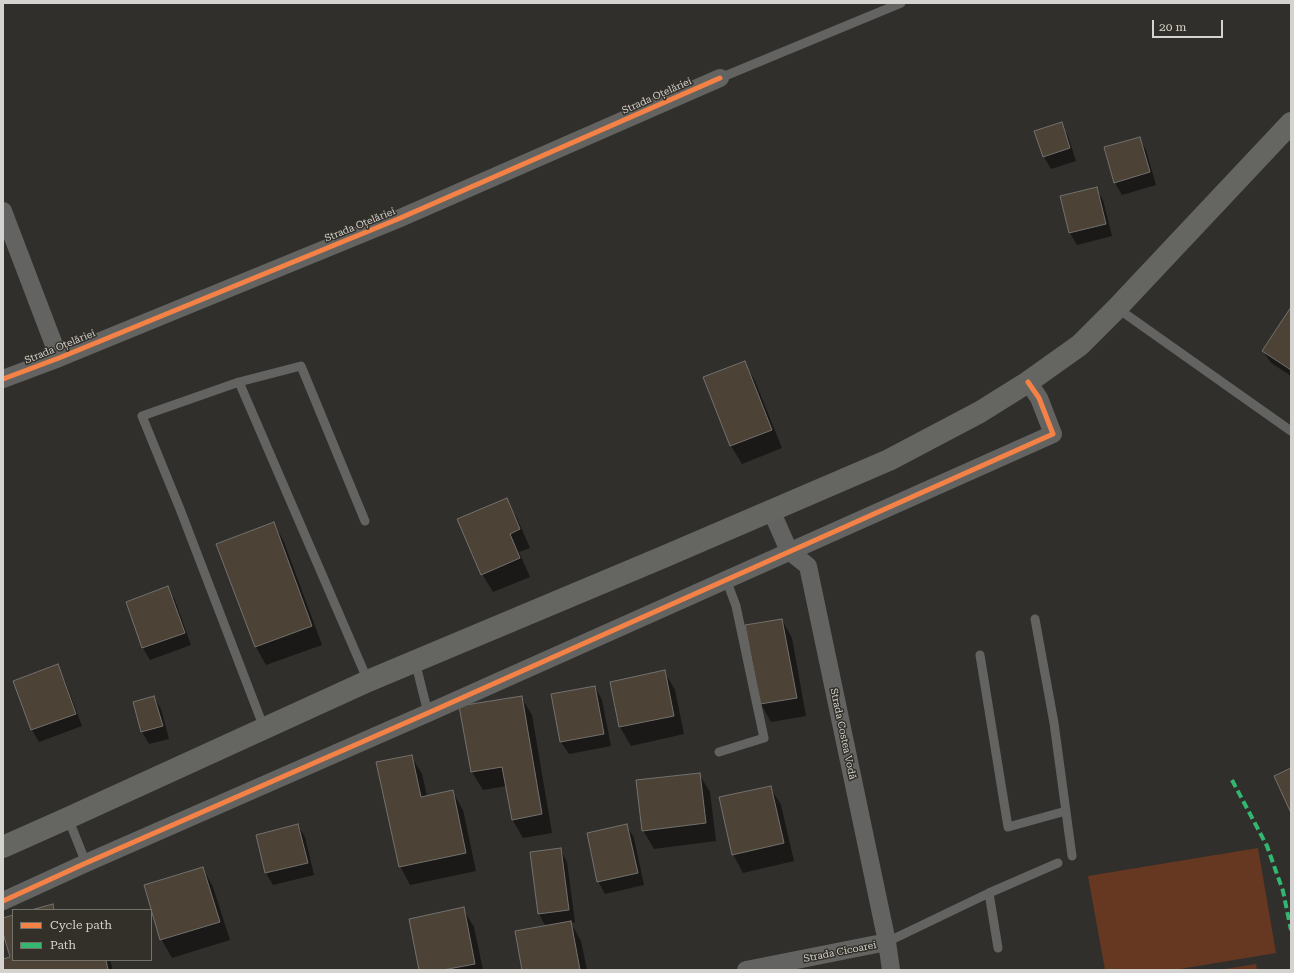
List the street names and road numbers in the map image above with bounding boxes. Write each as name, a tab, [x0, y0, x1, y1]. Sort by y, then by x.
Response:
street label: Strada Oțelăriei	[620, 75, 694, 117]
street label: Strada Oțelăriei	[323, 205, 397, 245]
street label: Strada Oțelăriei	[23, 327, 97, 367]
street label: Strada Costea Vodă	[827, 687, 859, 781]
street label: Strada Cicoarei	[803, 939, 877, 965]

